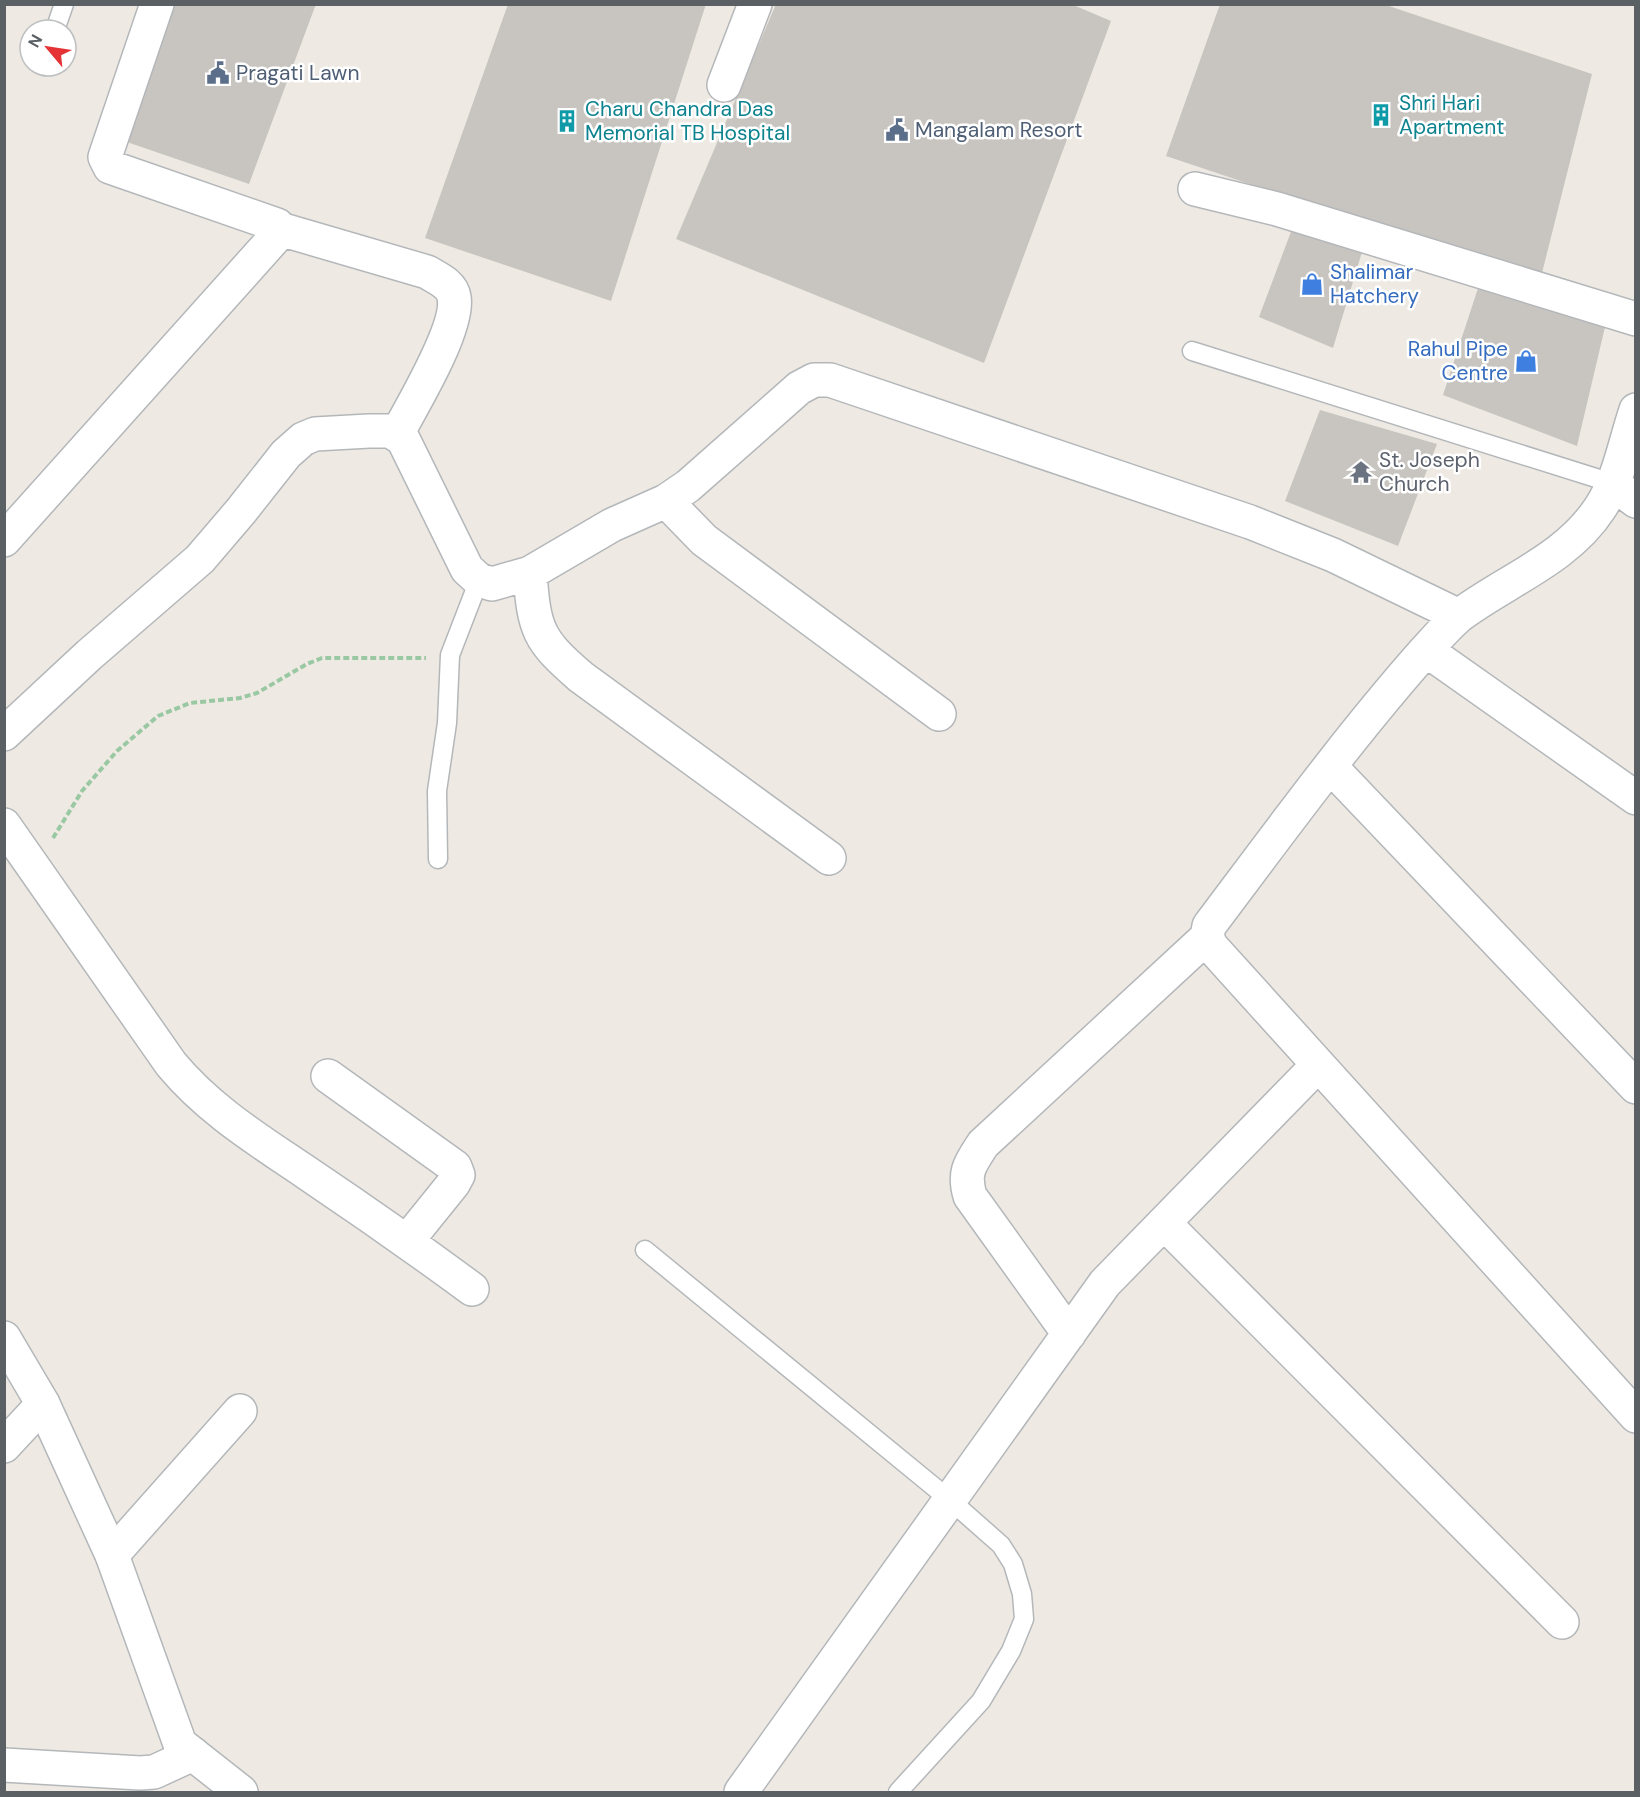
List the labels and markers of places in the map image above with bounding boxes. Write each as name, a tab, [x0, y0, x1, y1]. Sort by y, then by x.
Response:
place label: Pragati Lawn	[236, 59, 359, 87]
public building icon: Pragati Lawn	[205, 60, 231, 86]
place label: Shri Hari Apartment	[1399, 89, 1504, 141]
place label: Charu Chandra Das Memorial TB Hospital	[585, 95, 790, 147]
building icon: Shri Hari Apartment	[1368, 102, 1394, 128]
building icon: Charu Chandra Das Memorial TB Hospital	[554, 108, 580, 134]
place label: Mangalam Resort	[915, 116, 1082, 144]
public building icon: Mangalam Resort	[884, 117, 910, 143]
place label: Shalimar Hatchery	[1330, 258, 1419, 310]
shop icon: Shalimar Hatchery	[1299, 271, 1325, 297]
place label: Rahul Pipe Centre	[1408, 335, 1508, 387]
shop icon: Rahul Pipe Centre	[1513, 348, 1539, 374]
place label: St. Joseph Church	[1379, 446, 1480, 498]
temple icon: St. Joseph Church	[1348, 459, 1374, 485]

